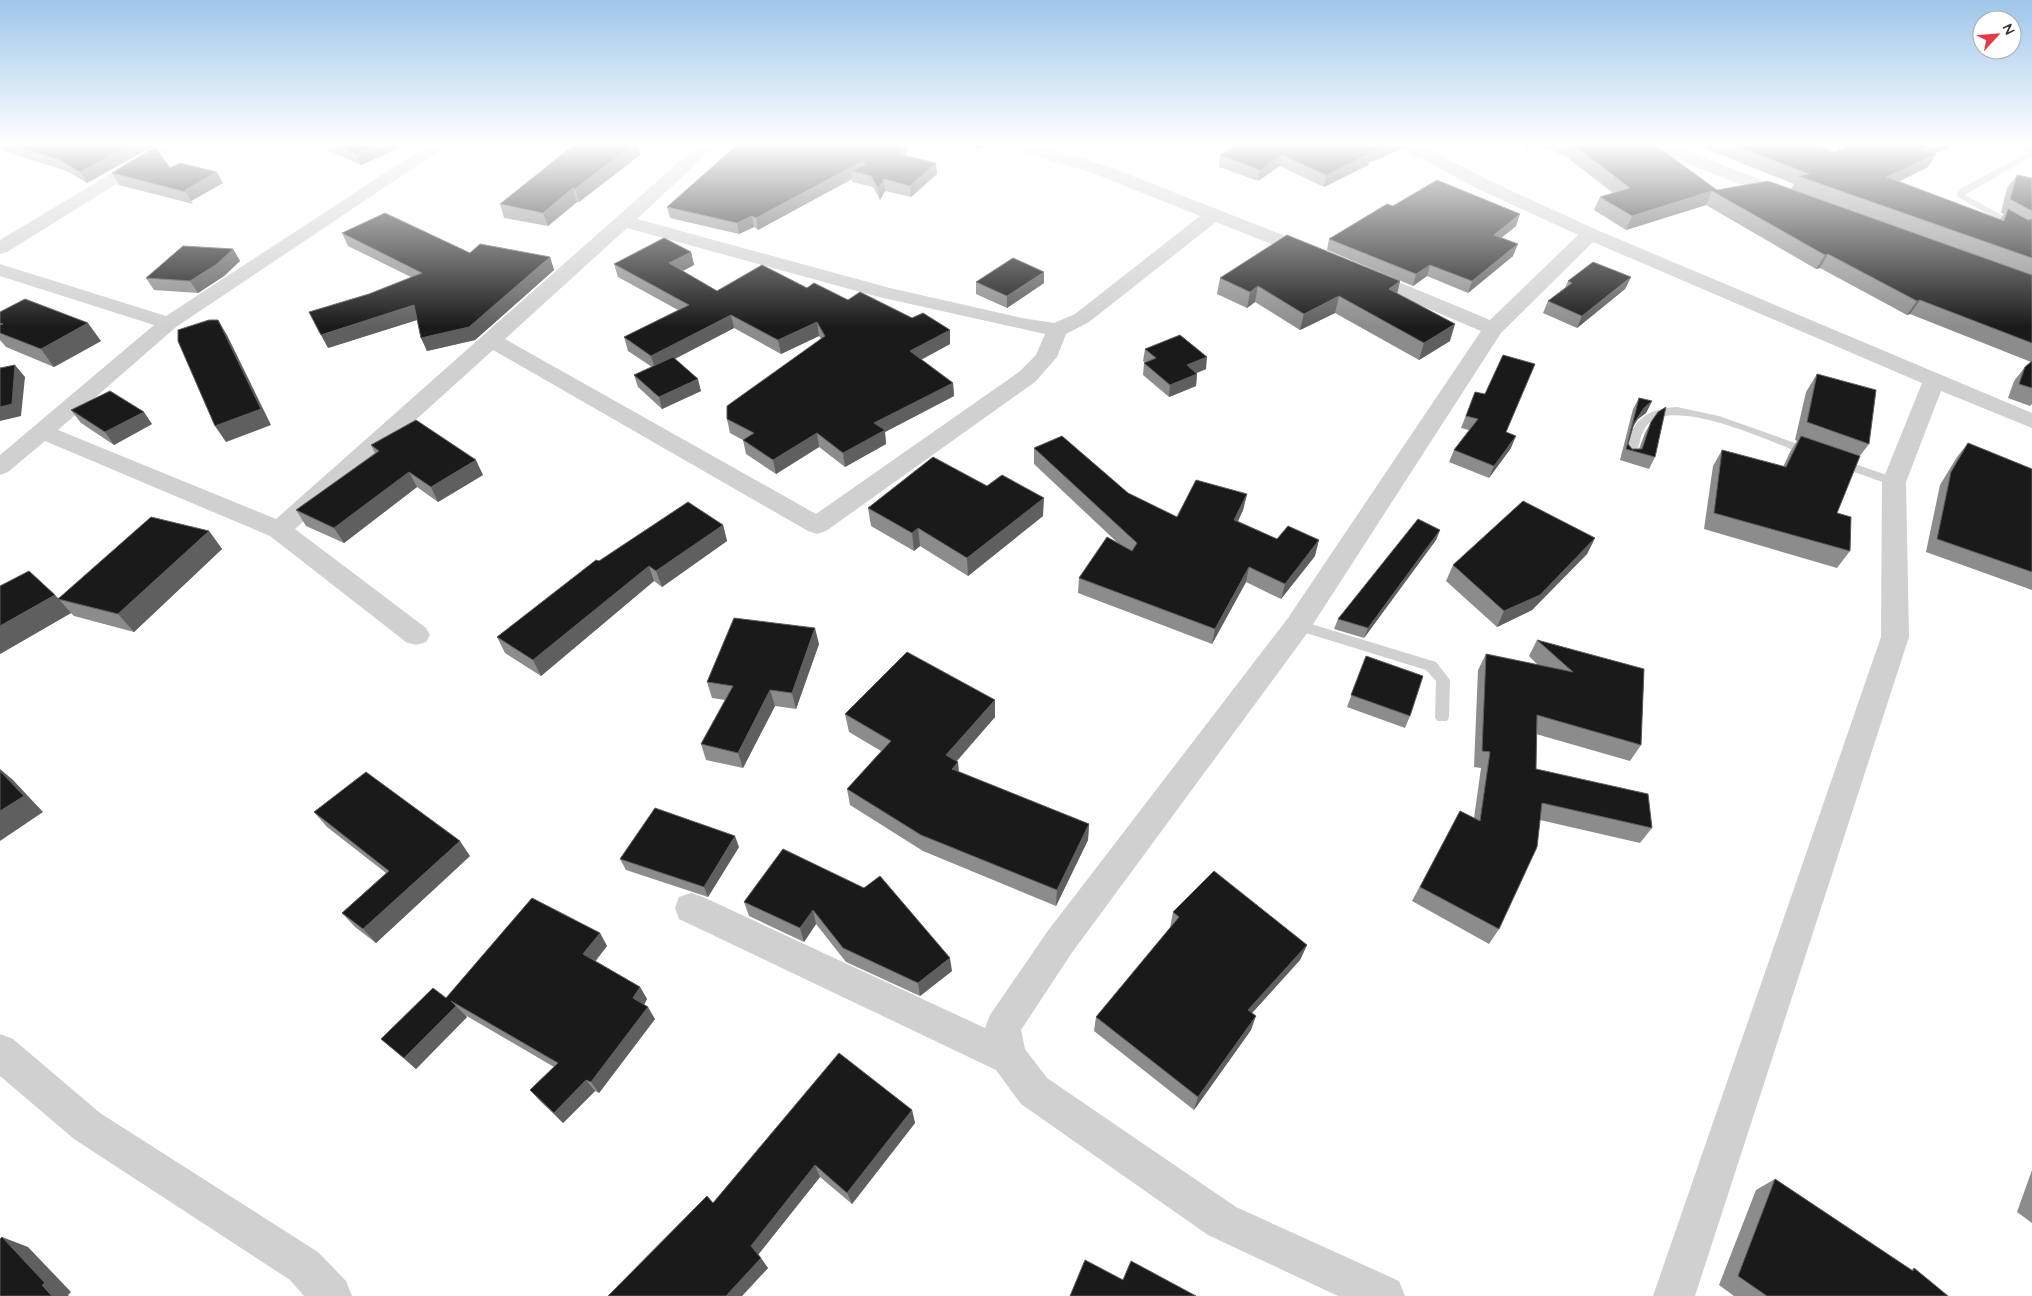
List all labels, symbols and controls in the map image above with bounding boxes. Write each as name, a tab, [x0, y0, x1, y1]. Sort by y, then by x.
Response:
north arrow	[1972, 10, 2022, 60]
text: N	[1998, 21, 2019, 38]

